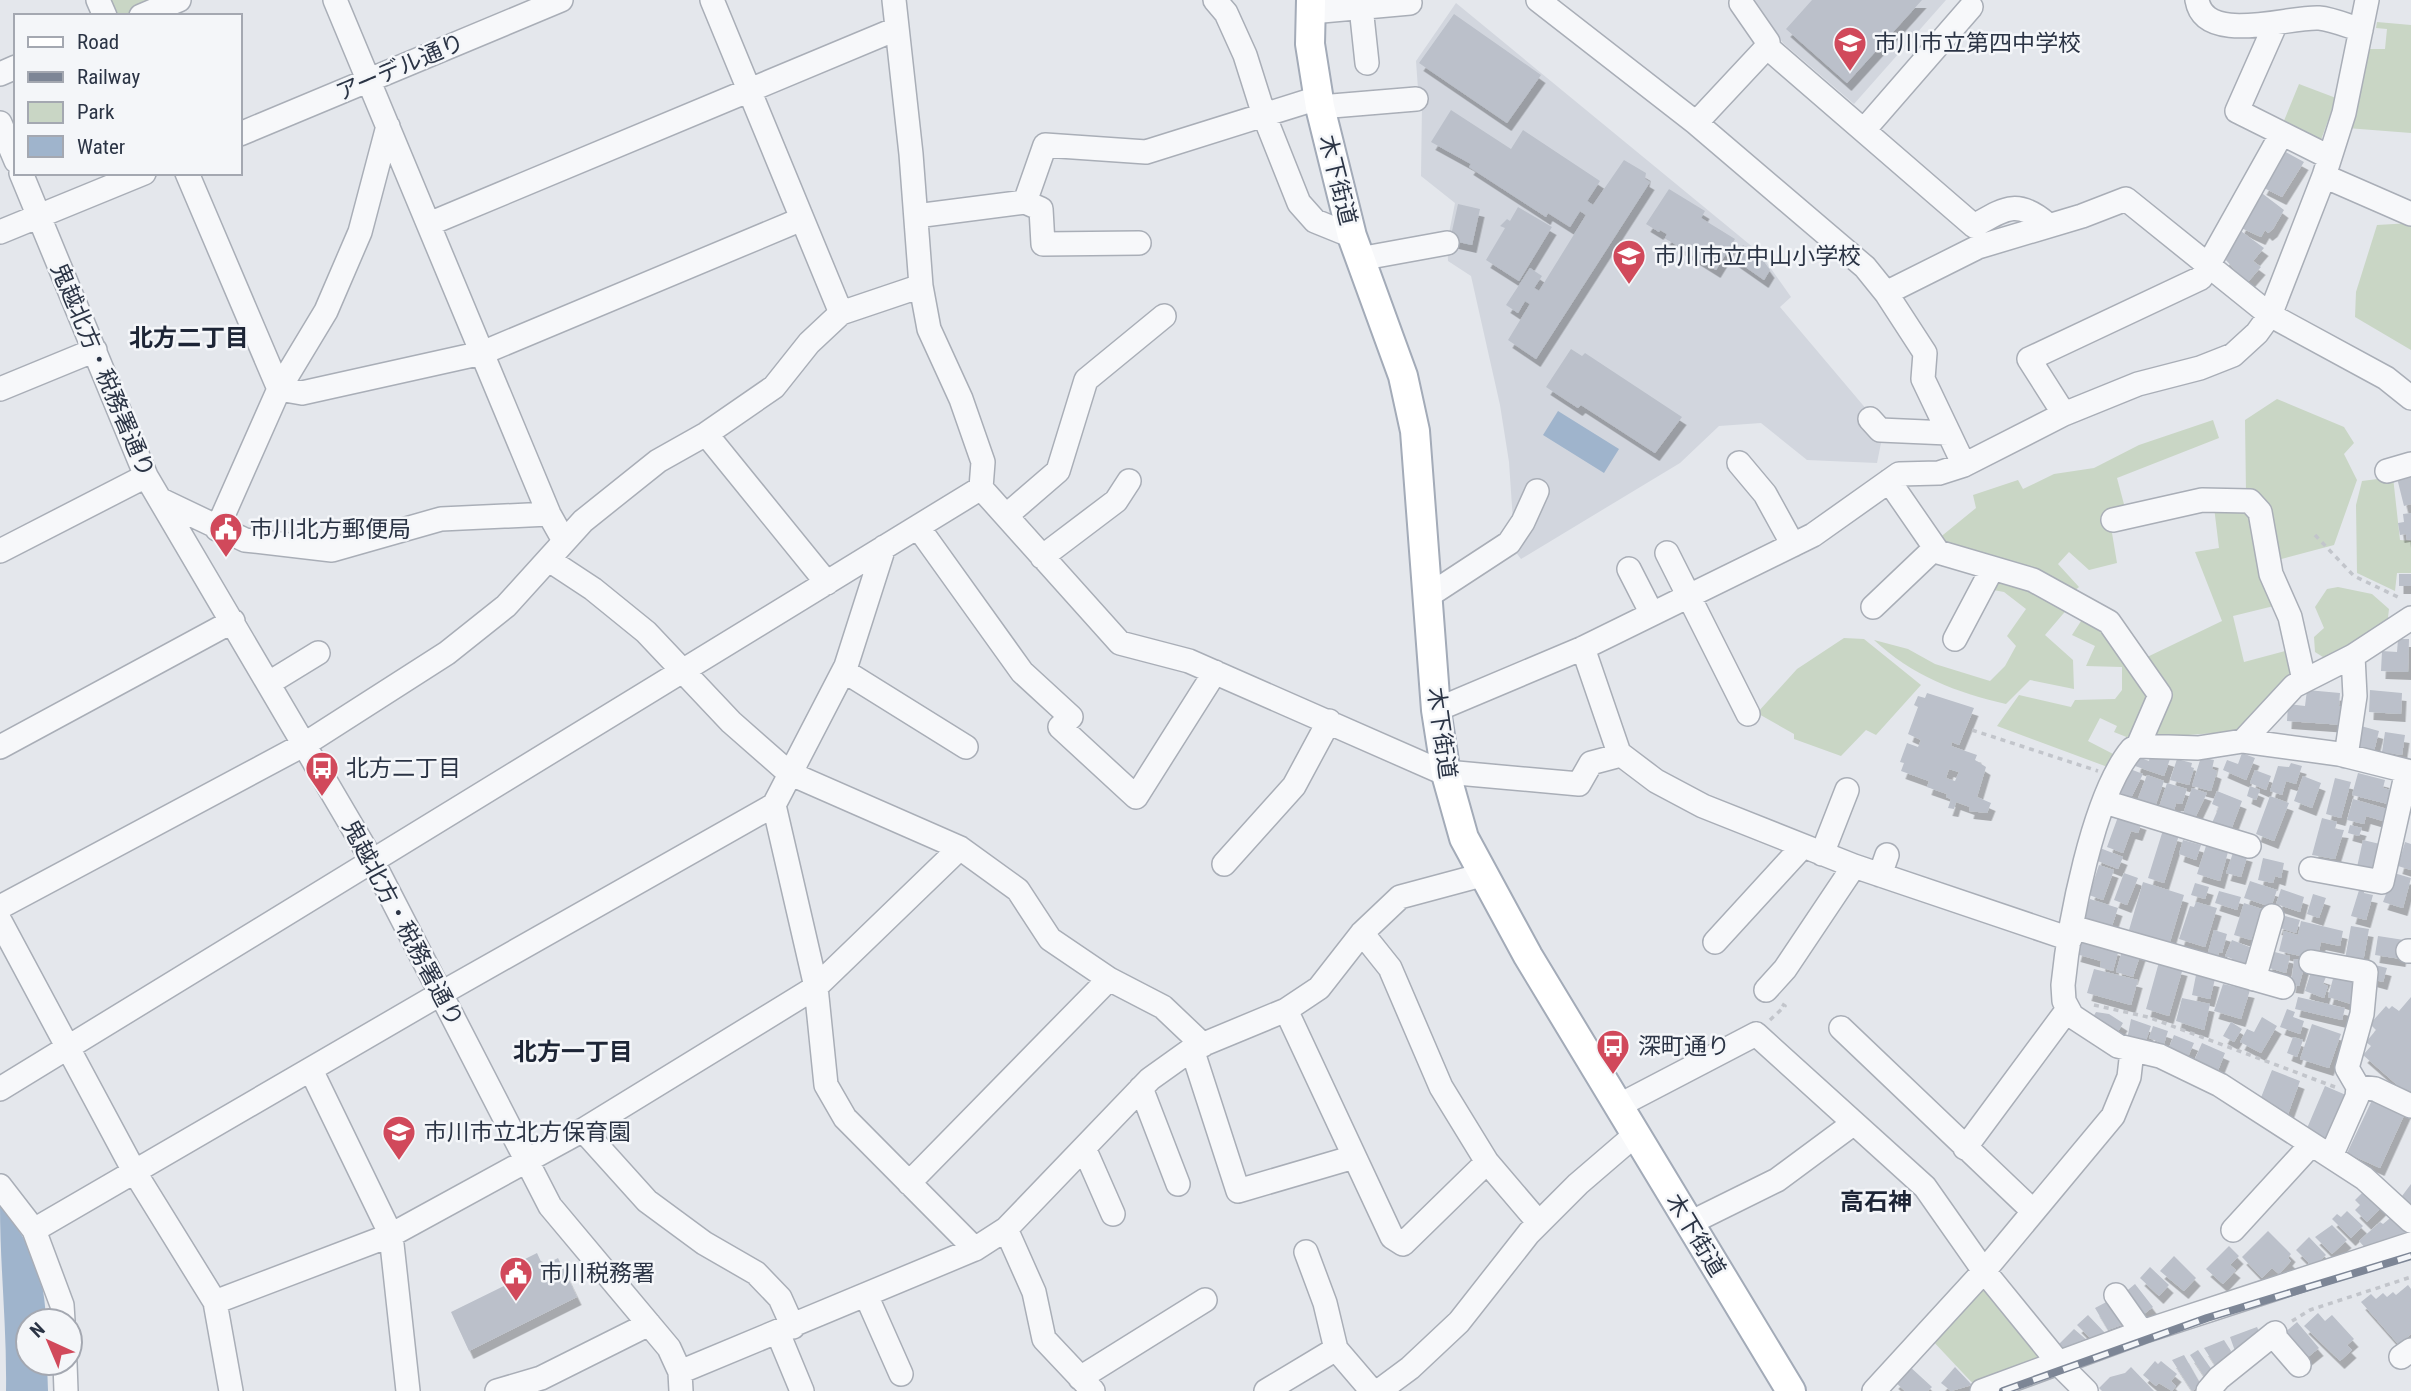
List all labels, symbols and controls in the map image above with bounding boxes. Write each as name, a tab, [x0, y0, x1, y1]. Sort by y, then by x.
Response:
legend	[14, 14, 242, 175]
school or university icon: 市川市立第四中学校	[1831, 24, 1869, 73]
street label: アーデル通り	[332, 28, 468, 107]
text: Road	[77, 30, 119, 54]
place label: 市川市立第四中学校	[1874, 30, 2081, 57]
text: Railway	[77, 65, 140, 89]
text: Park	[77, 100, 115, 124]
street label: 木下街道	[1313, 132, 1362, 228]
text: Water	[77, 135, 125, 159]
school or university icon: 市川市立中山小学校	[1610, 237, 1648, 286]
place label: 市川市立中山小学校	[1654, 243, 1861, 270]
street label: 鬼越北方・税務署通り	[45, 259, 160, 481]
district label: 北方二丁目	[129, 324, 249, 352]
public building icon: 市川北方郵便局	[207, 510, 245, 559]
place label: 市川北方郵便局	[250, 516, 411, 543]
street label: 木下街道	[1422, 686, 1461, 781]
bus stop icon: 北方二丁目	[303, 749, 341, 798]
place label: 北方二丁目	[346, 755, 461, 782]
street label: 鬼越北方・税務署通り	[337, 815, 468, 1031]
bus stop icon: 深町通り	[1594, 1027, 1632, 1076]
place label: 深町通り	[1638, 1033, 1730, 1060]
district label: 北方一丁目	[513, 1038, 633, 1066]
school or university icon: 市川市立北方保育園	[380, 1113, 418, 1162]
place label: 市川市立北方保育園	[424, 1119, 631, 1146]
district label: 高石神	[1840, 1188, 1912, 1216]
street label: 木下街道	[1660, 1189, 1731, 1282]
public building icon: 市川税務署	[497, 1254, 535, 1303]
place label: 市川税務署	[540, 1260, 655, 1287]
north arrow	[14, 1307, 84, 1377]
text: N	[25, 1318, 50, 1342]

